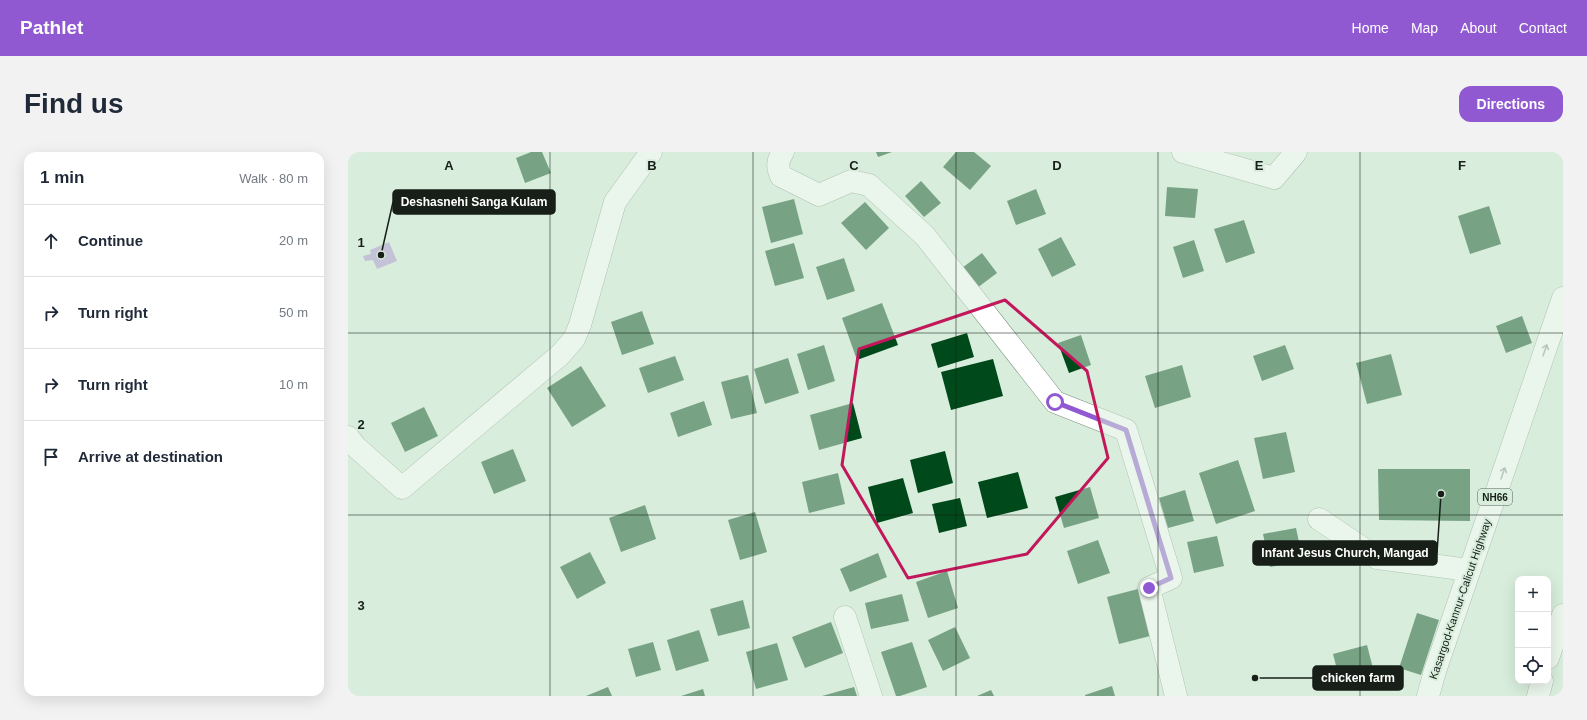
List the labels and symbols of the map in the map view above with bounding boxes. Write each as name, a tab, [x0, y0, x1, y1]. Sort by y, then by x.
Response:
text: A	[444, 158, 454, 173]
text: B	[647, 158, 657, 173]
text: C	[849, 158, 859, 173]
text: D	[1052, 158, 1062, 173]
text: E	[1255, 158, 1264, 173]
text: F	[1458, 158, 1466, 173]
callout: Deshasnehi Sanga Kulam	[393, 190, 555, 214]
text: Deshasnehi Sanga Kulam	[401, 195, 547, 209]
text: 1	[357, 235, 365, 250]
one-way arrow	[1542, 344, 1549, 357]
route start	[1046, 393, 1064, 411]
text: 2	[357, 417, 365, 432]
one-way arrow	[1499, 468, 1507, 480]
road number: NH66	[1478, 489, 1512, 505]
street label: Kasargod-Kannur-Calicut Highway	[1427, 517, 1493, 681]
callout: Infant Jesus Church, Mangad	[1253, 541, 1437, 565]
text: Infant Jesus Church, Mangad	[1261, 546, 1429, 560]
route end	[1140, 579, 1158, 597]
text: 3	[357, 598, 365, 613]
callout: chicken farm	[1313, 666, 1403, 690]
text: chicken farm	[1321, 671, 1395, 685]

